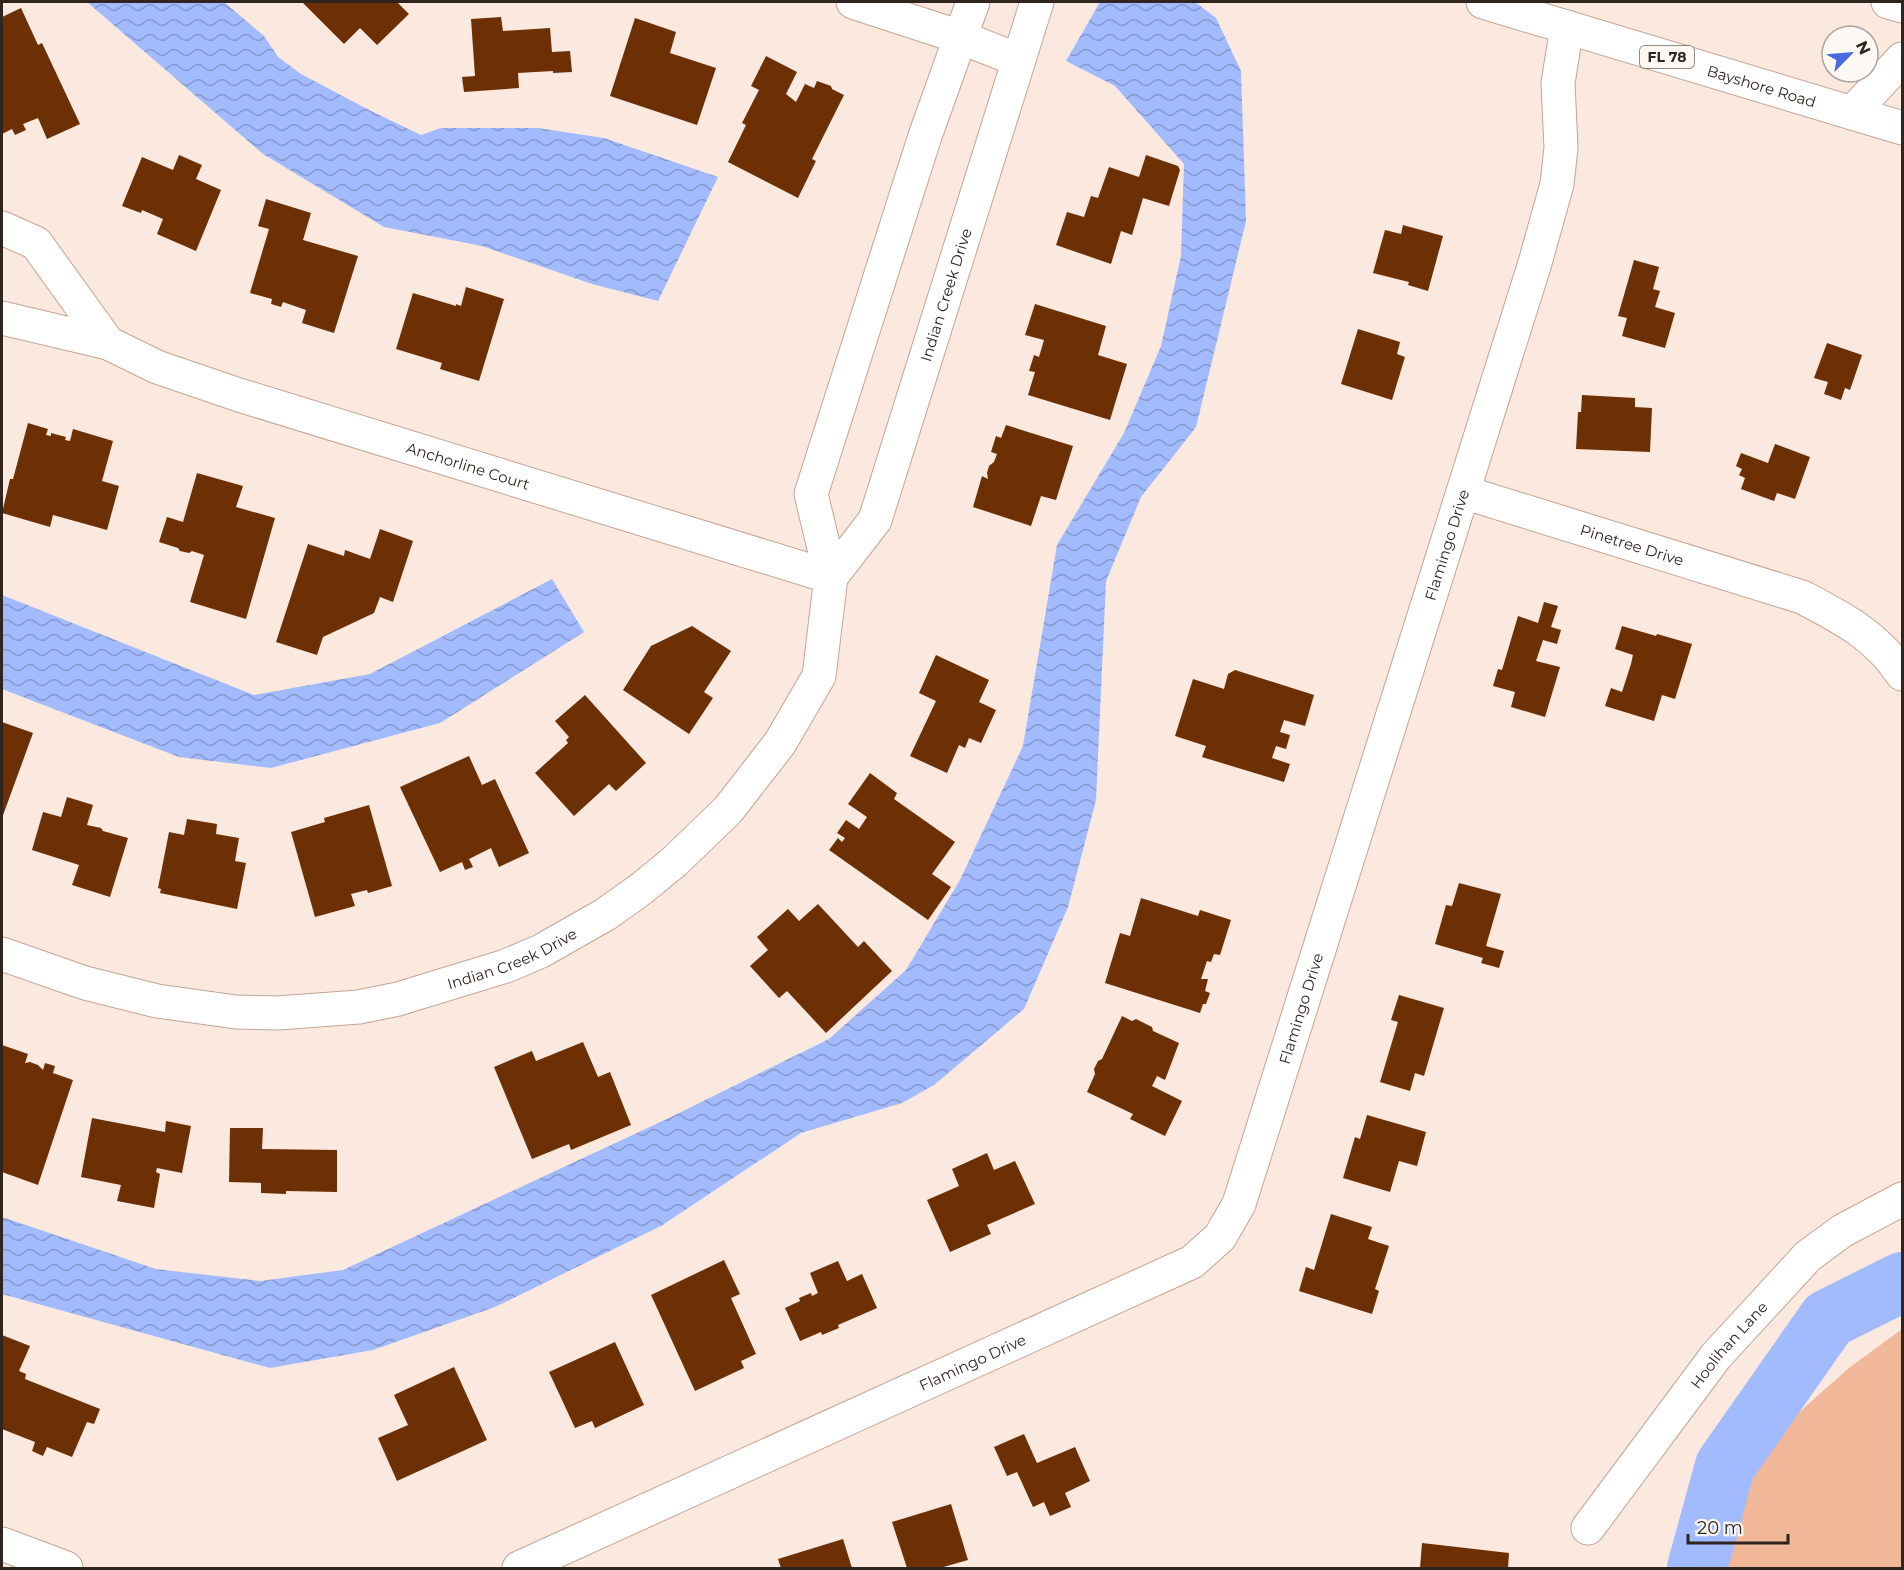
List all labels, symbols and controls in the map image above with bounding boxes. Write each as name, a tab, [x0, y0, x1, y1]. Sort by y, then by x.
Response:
north arrow	[1820, 24, 1880, 84]
text: N	[1852, 38, 1874, 58]
road number: FL 78	[1640, 46, 1694, 68]
street label: Bayshore Road	[1705, 60, 1818, 111]
street label: Indian Creek Drive	[916, 226, 975, 364]
street label: Anchorline Court	[404, 438, 532, 493]
street label: Flamingo Drive	[1420, 487, 1473, 603]
street label: Pinetree Drive	[1578, 519, 1686, 569]
street label: Indian Creek Drive	[445, 923, 580, 993]
street label: Flamingo Drive	[1274, 950, 1327, 1066]
street label: Hoolihan Lane	[1686, 1297, 1771, 1392]
street label: Flamingo Drive	[916, 1329, 1029, 1394]
scale bar	[1688, 1507, 1788, 1545]
text: 20 m	[1697, 1517, 1743, 1539]

